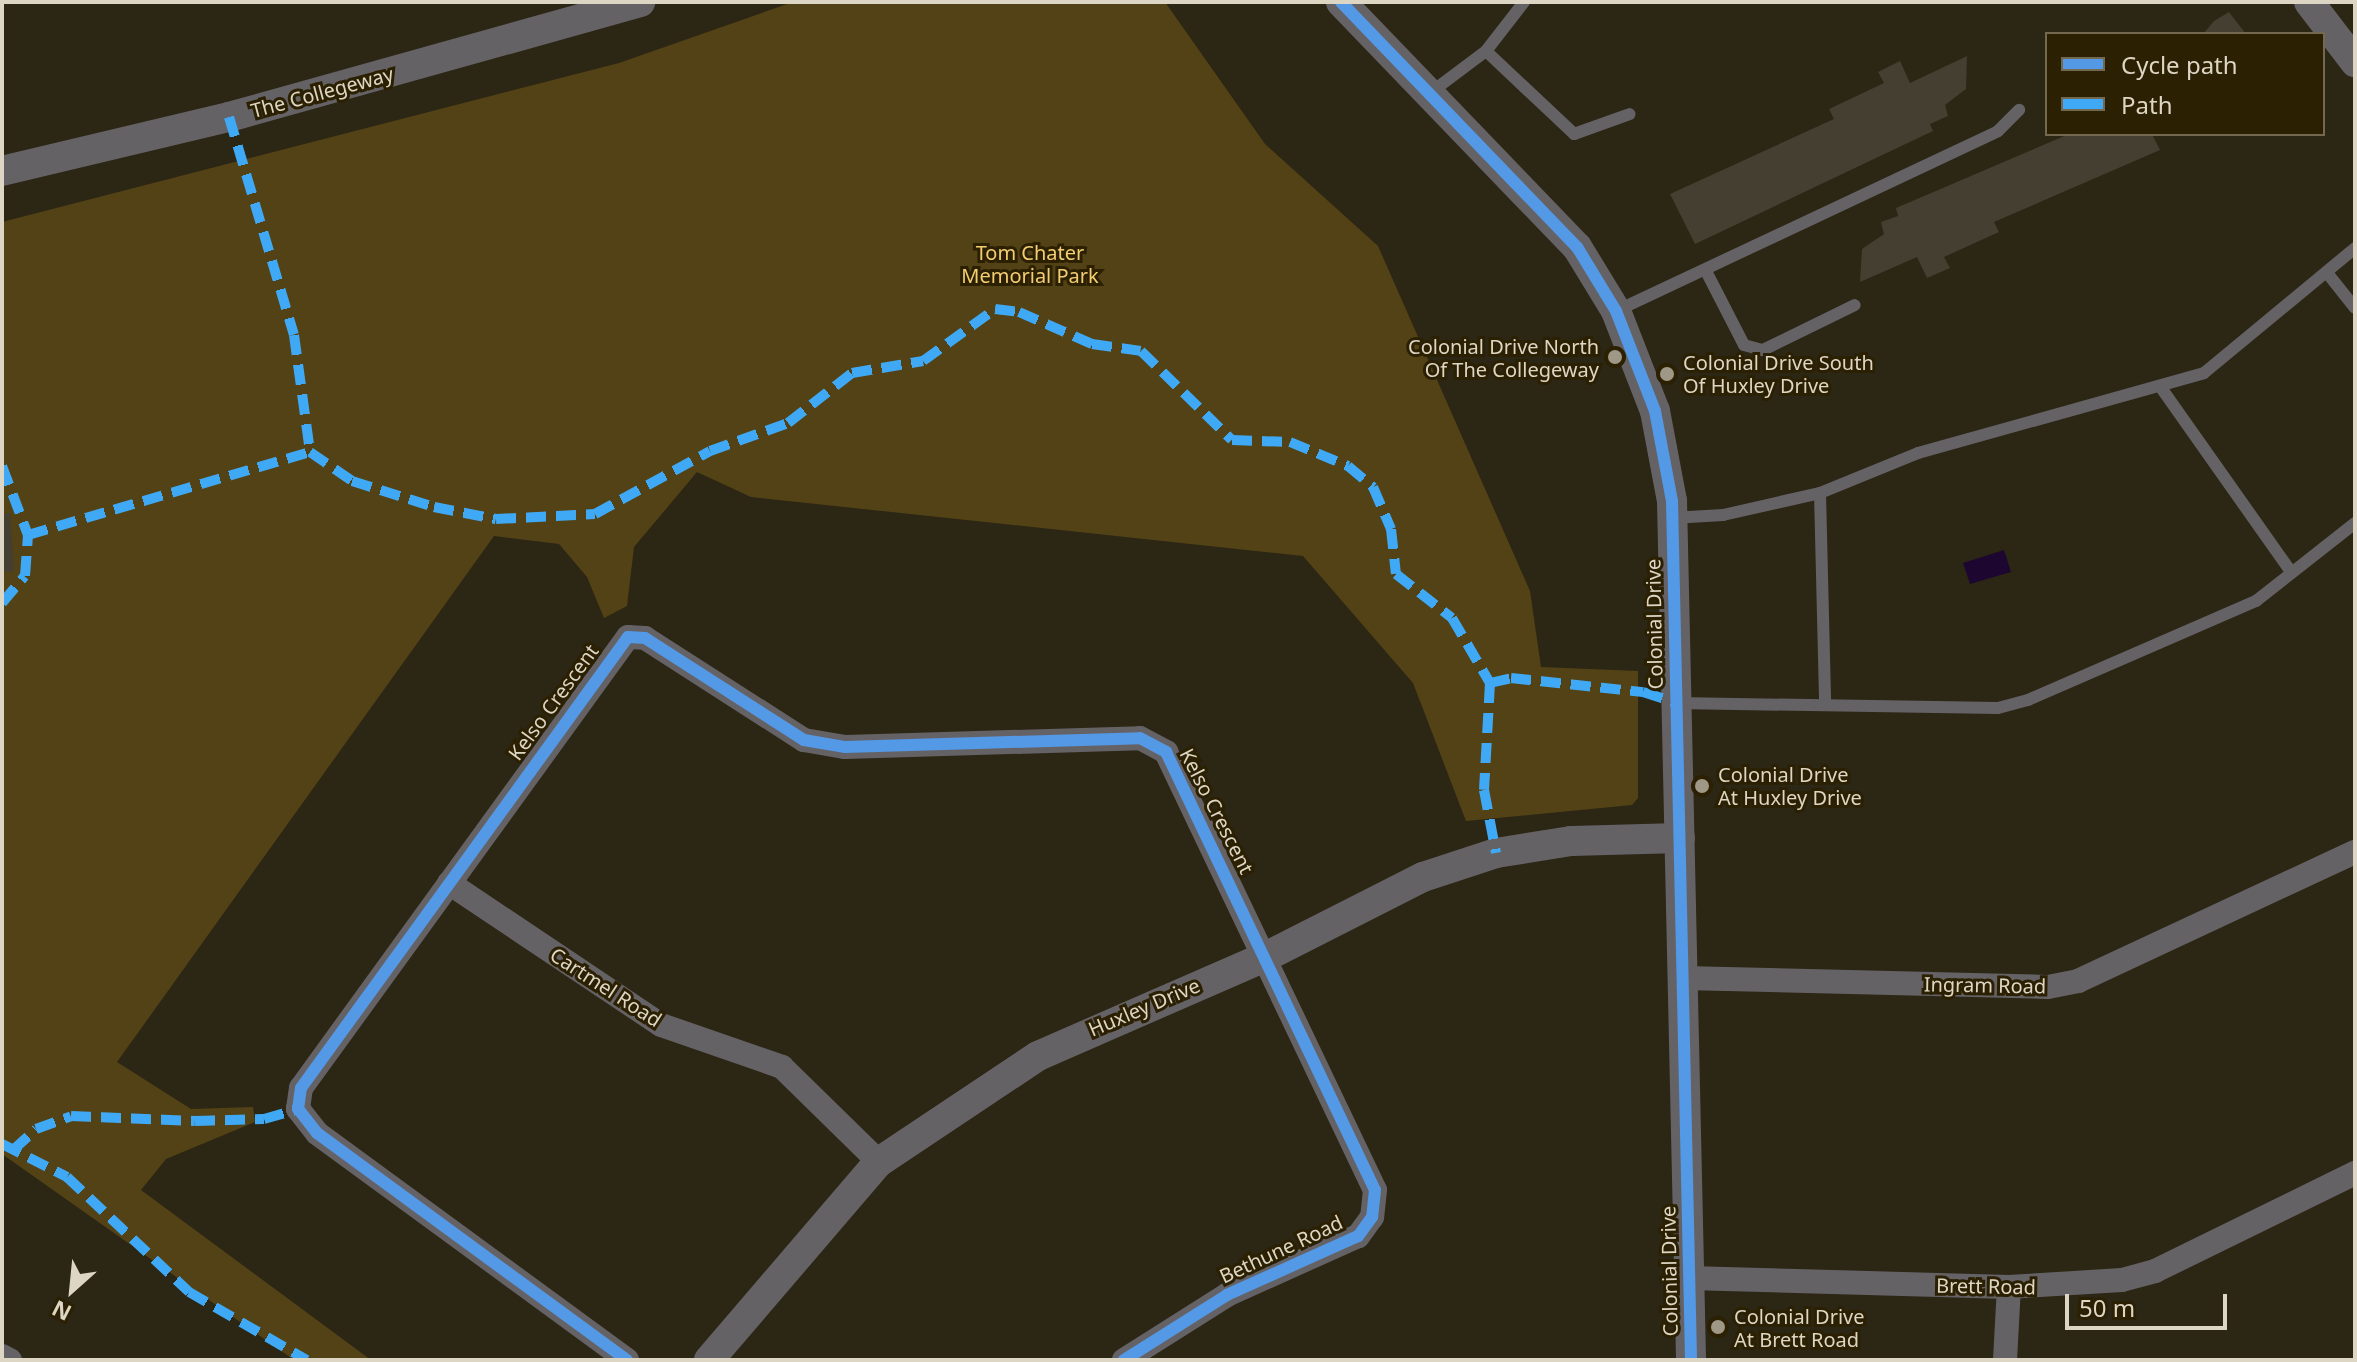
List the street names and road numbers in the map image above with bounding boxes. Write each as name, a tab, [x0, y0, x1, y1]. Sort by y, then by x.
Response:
street label: The Collegeway	[248, 61, 396, 123]
street label: Colonial Drive	[1641, 559, 1667, 689]
street label: Kelso Crescent	[503, 639, 603, 765]
street label: Kelso Crescent	[1175, 744, 1259, 878]
street label: Cartmel Road	[546, 942, 666, 1032]
street label: Ingram Road	[1924, 972, 2046, 998]
street label: Huxley Drive	[1085, 973, 1203, 1041]
street label: Colonial Drive	[1656, 1206, 1682, 1336]
street label: Bethune Road	[1216, 1210, 1346, 1288]
street label: Brett Road	[1936, 1273, 2036, 1299]

